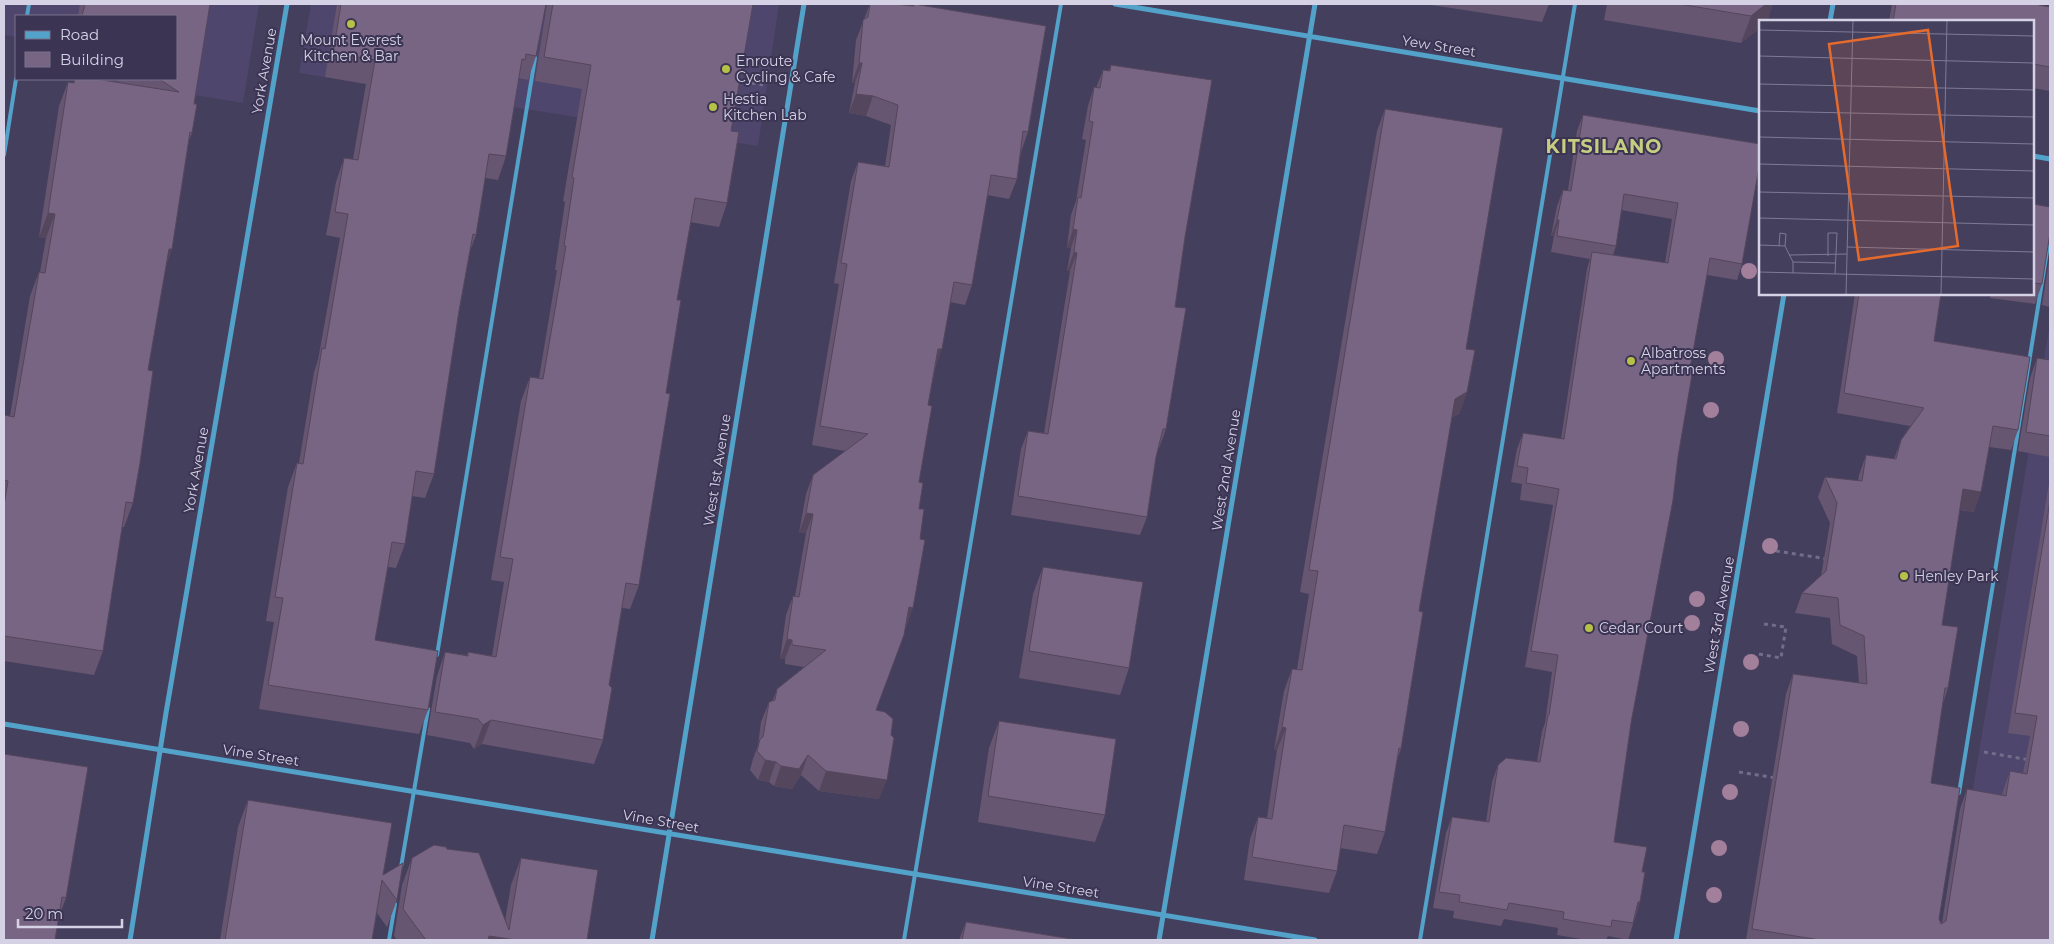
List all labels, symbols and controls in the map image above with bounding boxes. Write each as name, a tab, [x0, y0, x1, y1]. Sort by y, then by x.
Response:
legend	[15, 15, 178, 80]
marker: Mount Everest Kitchen & Bar	[345, 18, 357, 30]
inset map	[1759, 20, 2034, 295]
text: Road	[60, 25, 99, 44]
street label: York Avenue	[248, 26, 280, 116]
place label: Mount Everest Kitchen & Bar	[300, 31, 402, 65]
street label: Yew Street	[1401, 31, 1478, 61]
text: Building	[60, 50, 124, 69]
place label: Enroute Cycling & Cafe	[736, 52, 836, 86]
marker: Enroute Cycling & Cafe	[720, 63, 732, 75]
place label: Hestia Kitchen Lab	[723, 90, 807, 124]
marker: Hestia Kitchen Lab	[707, 101, 719, 113]
district label: KITSILANO	[1546, 135, 1662, 158]
place label: Albatross Apartments	[1641, 344, 1726, 378]
marker: Albatross Apartments	[1625, 355, 1637, 367]
street label: West 2nd Avenue	[1208, 408, 1244, 532]
street label: West 1st Avenue	[699, 413, 735, 527]
street label: York Avenue	[180, 425, 212, 515]
street label: West 3rd Avenue	[1700, 555, 1738, 675]
place label: Henley Park	[1914, 567, 1999, 585]
marker: Henley Park	[1898, 570, 1910, 582]
place label: Cedar Court	[1599, 619, 1684, 637]
marker: Cedar Court	[1583, 622, 1595, 634]
street label: Vine Street	[221, 740, 301, 770]
street label: Vine Street	[621, 805, 701, 837]
street label: Vine Street	[1021, 872, 1101, 902]
scale bar	[18, 896, 121, 928]
text: 20 m	[25, 904, 63, 923]

